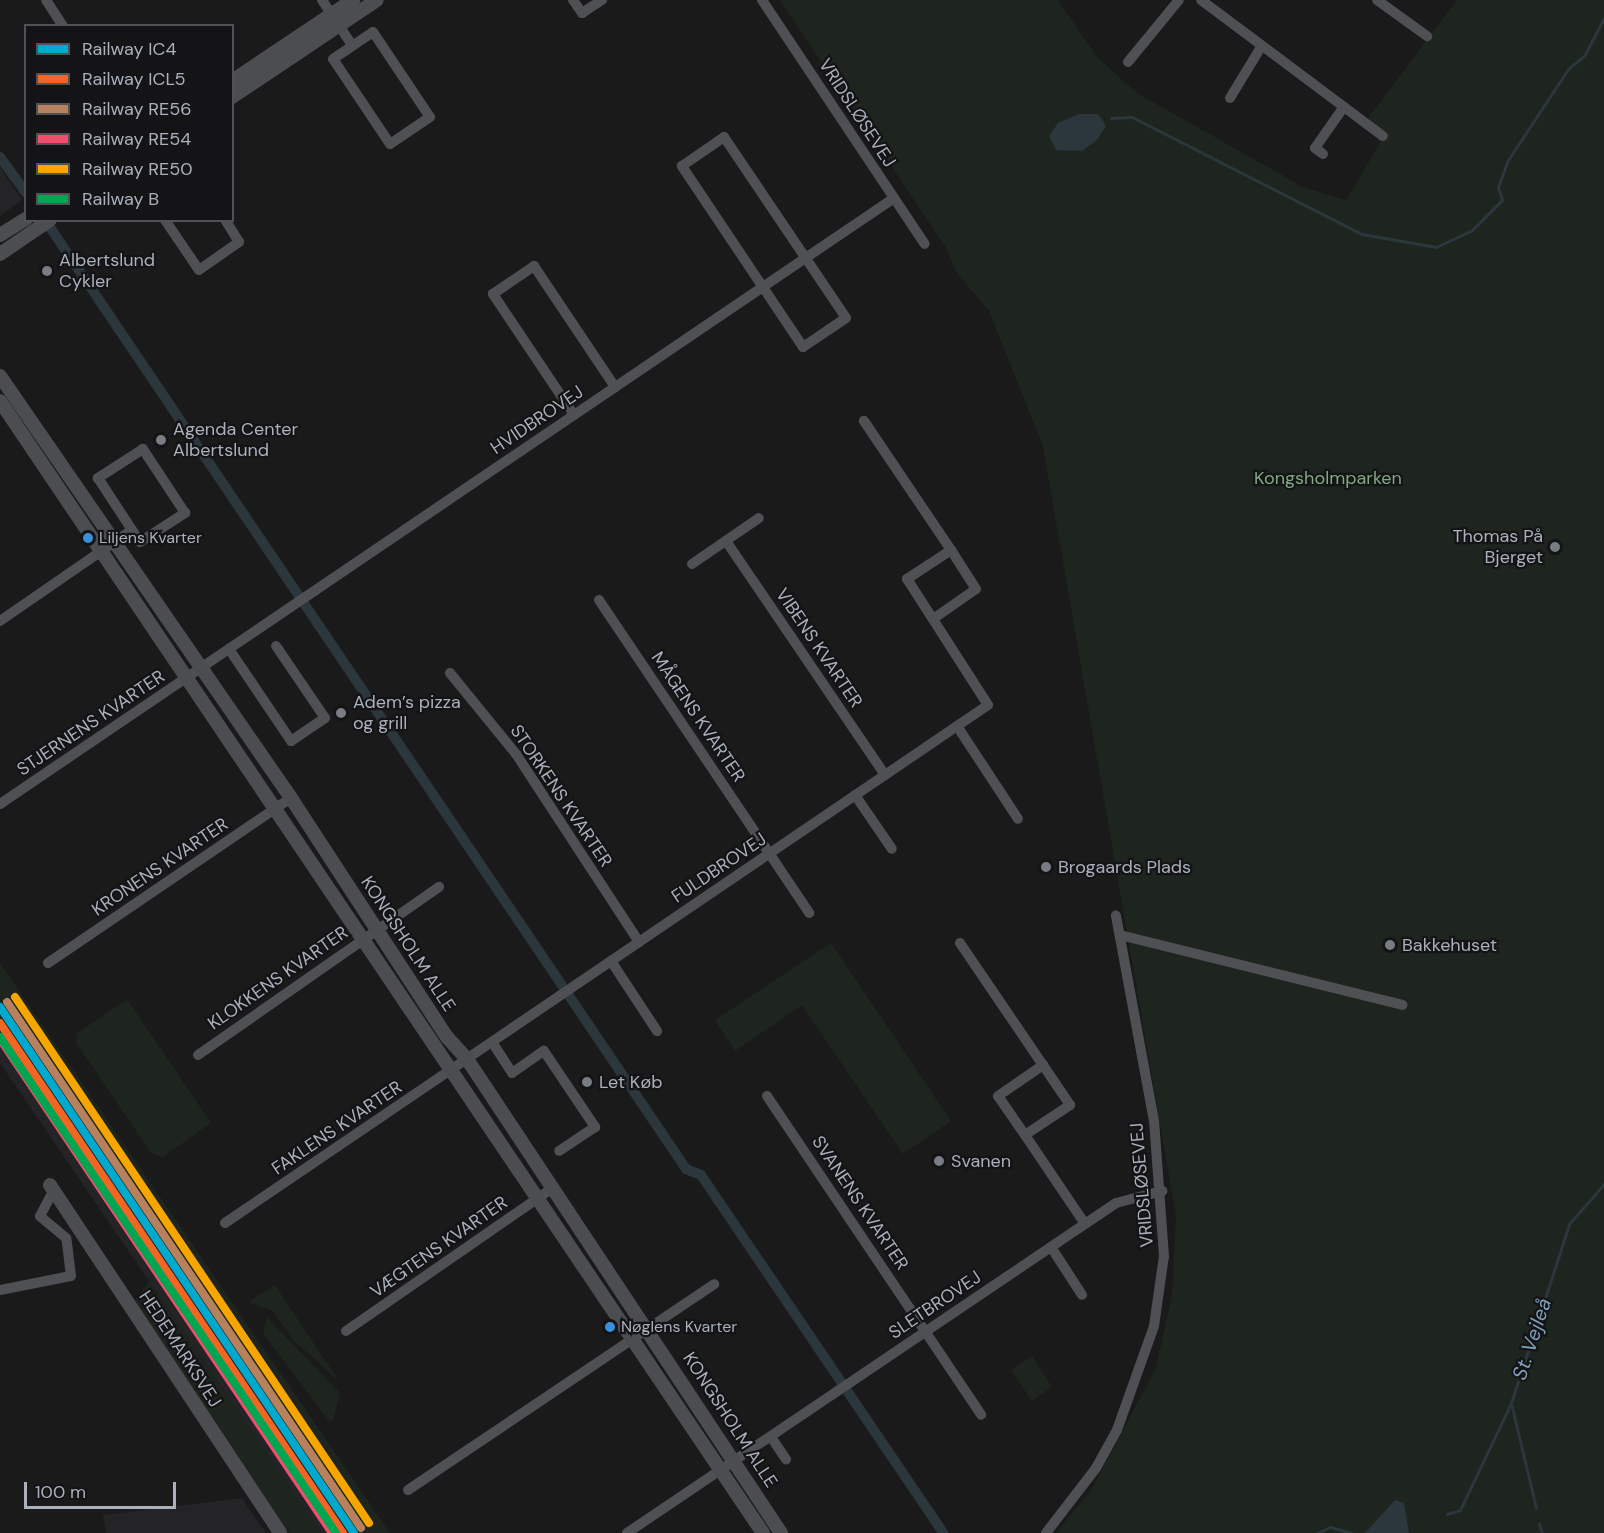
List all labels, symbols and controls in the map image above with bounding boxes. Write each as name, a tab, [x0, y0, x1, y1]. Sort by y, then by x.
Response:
legend	[24, 24, 234, 222]
text: Railway IC4	[82, 37, 176, 61]
street label: VRIDSLØSEVEJ	[814, 55, 900, 171]
text: Railway ICL5	[82, 67, 186, 91]
text: Railway RE56	[82, 97, 191, 121]
text: Railway RE54	[82, 127, 191, 151]
text: Railway RE50	[82, 157, 192, 181]
text: Railway B	[82, 187, 159, 211]
place label: Albertslund Cykler	[59, 250, 155, 292]
marker: Albertslund Cykler	[40, 264, 54, 278]
street label: HVIDBROVEJ	[487, 381, 587, 459]
place label: Agenda Center Albertslund	[173, 419, 298, 462]
marker: Agenda Center Albertslund	[154, 433, 168, 447]
park label: Kongsholmparken	[1254, 467, 1402, 489]
place label: Thomas På Bjerget	[1452, 526, 1543, 568]
place label: Liljens Kvarter	[99, 528, 202, 548]
marker: Liljens Kvarter	[82, 532, 94, 544]
marker: Thomas På Bjerget	[1548, 540, 1562, 554]
street label: VIBENS KVARTER	[771, 584, 867, 712]
street label: MÅGENS KVARTER	[646, 648, 750, 786]
street label: STJERNENS KVARTER	[13, 666, 169, 780]
place label: Adem’s pizza og grill	[353, 692, 461, 734]
marker: Adem’s pizza og grill	[334, 706, 348, 720]
street label: STORKENS KVARTER	[505, 721, 617, 871]
street label: KRONENS KVARTER	[88, 813, 232, 921]
street label: FULDBROVEJ	[668, 828, 770, 908]
place label: Brogaards Plads	[1058, 856, 1191, 878]
marker: Brogaards Plads	[1039, 860, 1053, 874]
street label: KONGSHOLM ALLE	[356, 872, 460, 1016]
street label: KLOKKENS KVARTER	[204, 922, 352, 1034]
place label: Bakkehuset	[1402, 934, 1497, 956]
marker: Bakkehuset	[1383, 938, 1397, 952]
place label: Let Køb	[599, 1071, 662, 1093]
marker: Let Køb	[580, 1075, 594, 1089]
street label: FAKLENS KVARTER	[268, 1076, 406, 1180]
street label: VRIDSLØSEVEJ	[1126, 1122, 1158, 1248]
street label: SVANENS KVARTER	[807, 1132, 913, 1274]
place label: Svanen	[951, 1150, 1011, 1172]
marker: Svanen	[932, 1154, 946, 1168]
street label: VÆGTENS KVARTER	[366, 1192, 512, 1302]
street label: SLETBROVEJ	[885, 1266, 985, 1344]
street label: HEDEMARKSVEJ	[134, 1287, 226, 1411]
water label: St. Vejleå	[1507, 1295, 1557, 1383]
place label: Nøglens Kvarter	[621, 1317, 737, 1337]
marker: Nøglens Kvarter	[604, 1321, 616, 1333]
street label: KONGSHOLM ALLE	[678, 1348, 782, 1492]
scale bar	[27, 1470, 178, 1508]
text: 100 m	[35, 1480, 86, 1504]

